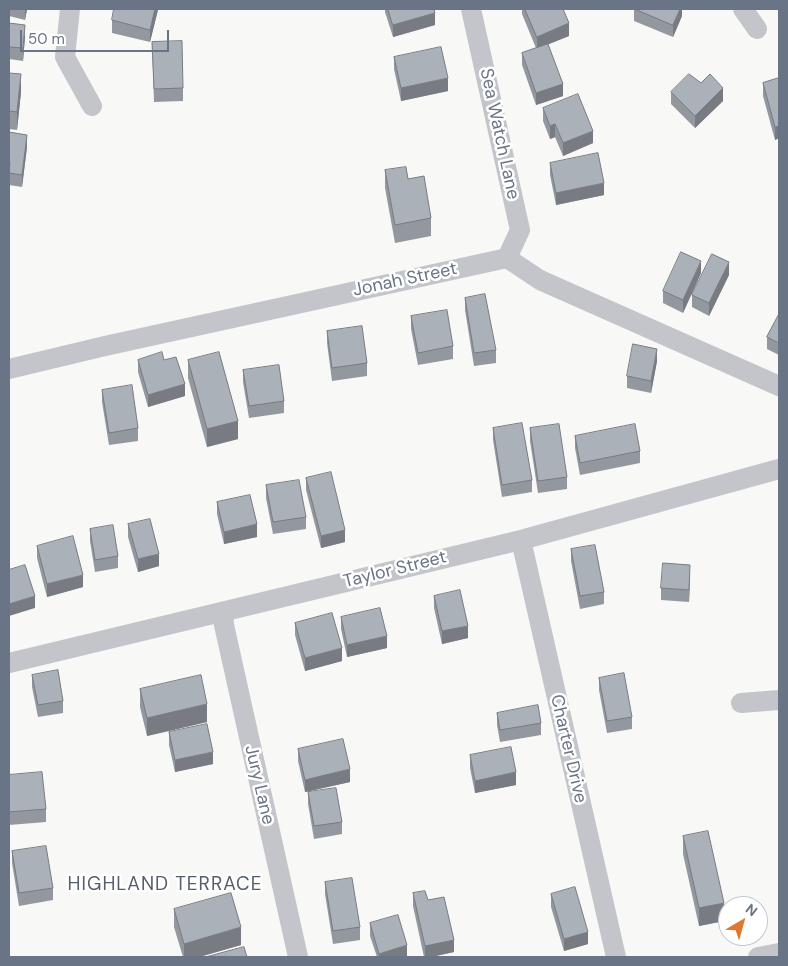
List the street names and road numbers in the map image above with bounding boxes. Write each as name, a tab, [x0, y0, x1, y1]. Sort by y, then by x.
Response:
street label: Sea Watch Lane	[475, 67, 523, 201]
street label: Jonah Street	[351, 258, 459, 302]
street label: Taylor Street	[341, 547, 449, 593]
street label: Charter Drive	[545, 693, 591, 805]
street label: Jury Lane	[239, 743, 279, 827]

